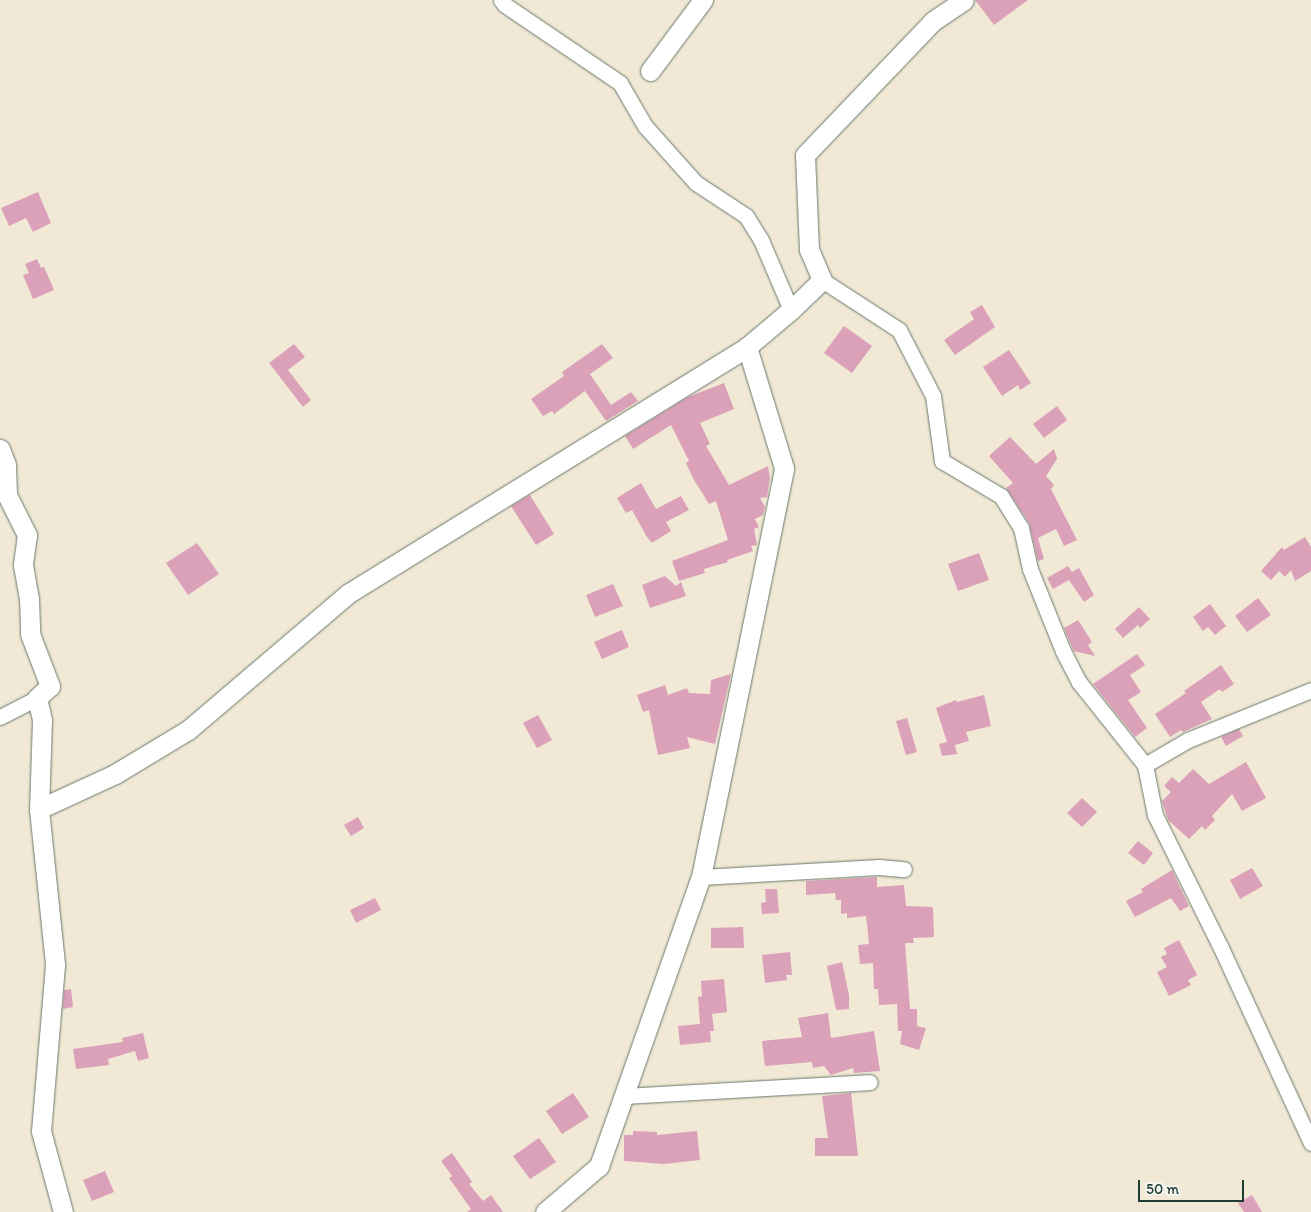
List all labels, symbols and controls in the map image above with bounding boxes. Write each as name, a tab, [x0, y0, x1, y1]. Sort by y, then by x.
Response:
scale bar	[1141, 1170, 1247, 1202]
text: 50 m	[1146, 1180, 1179, 1198]

